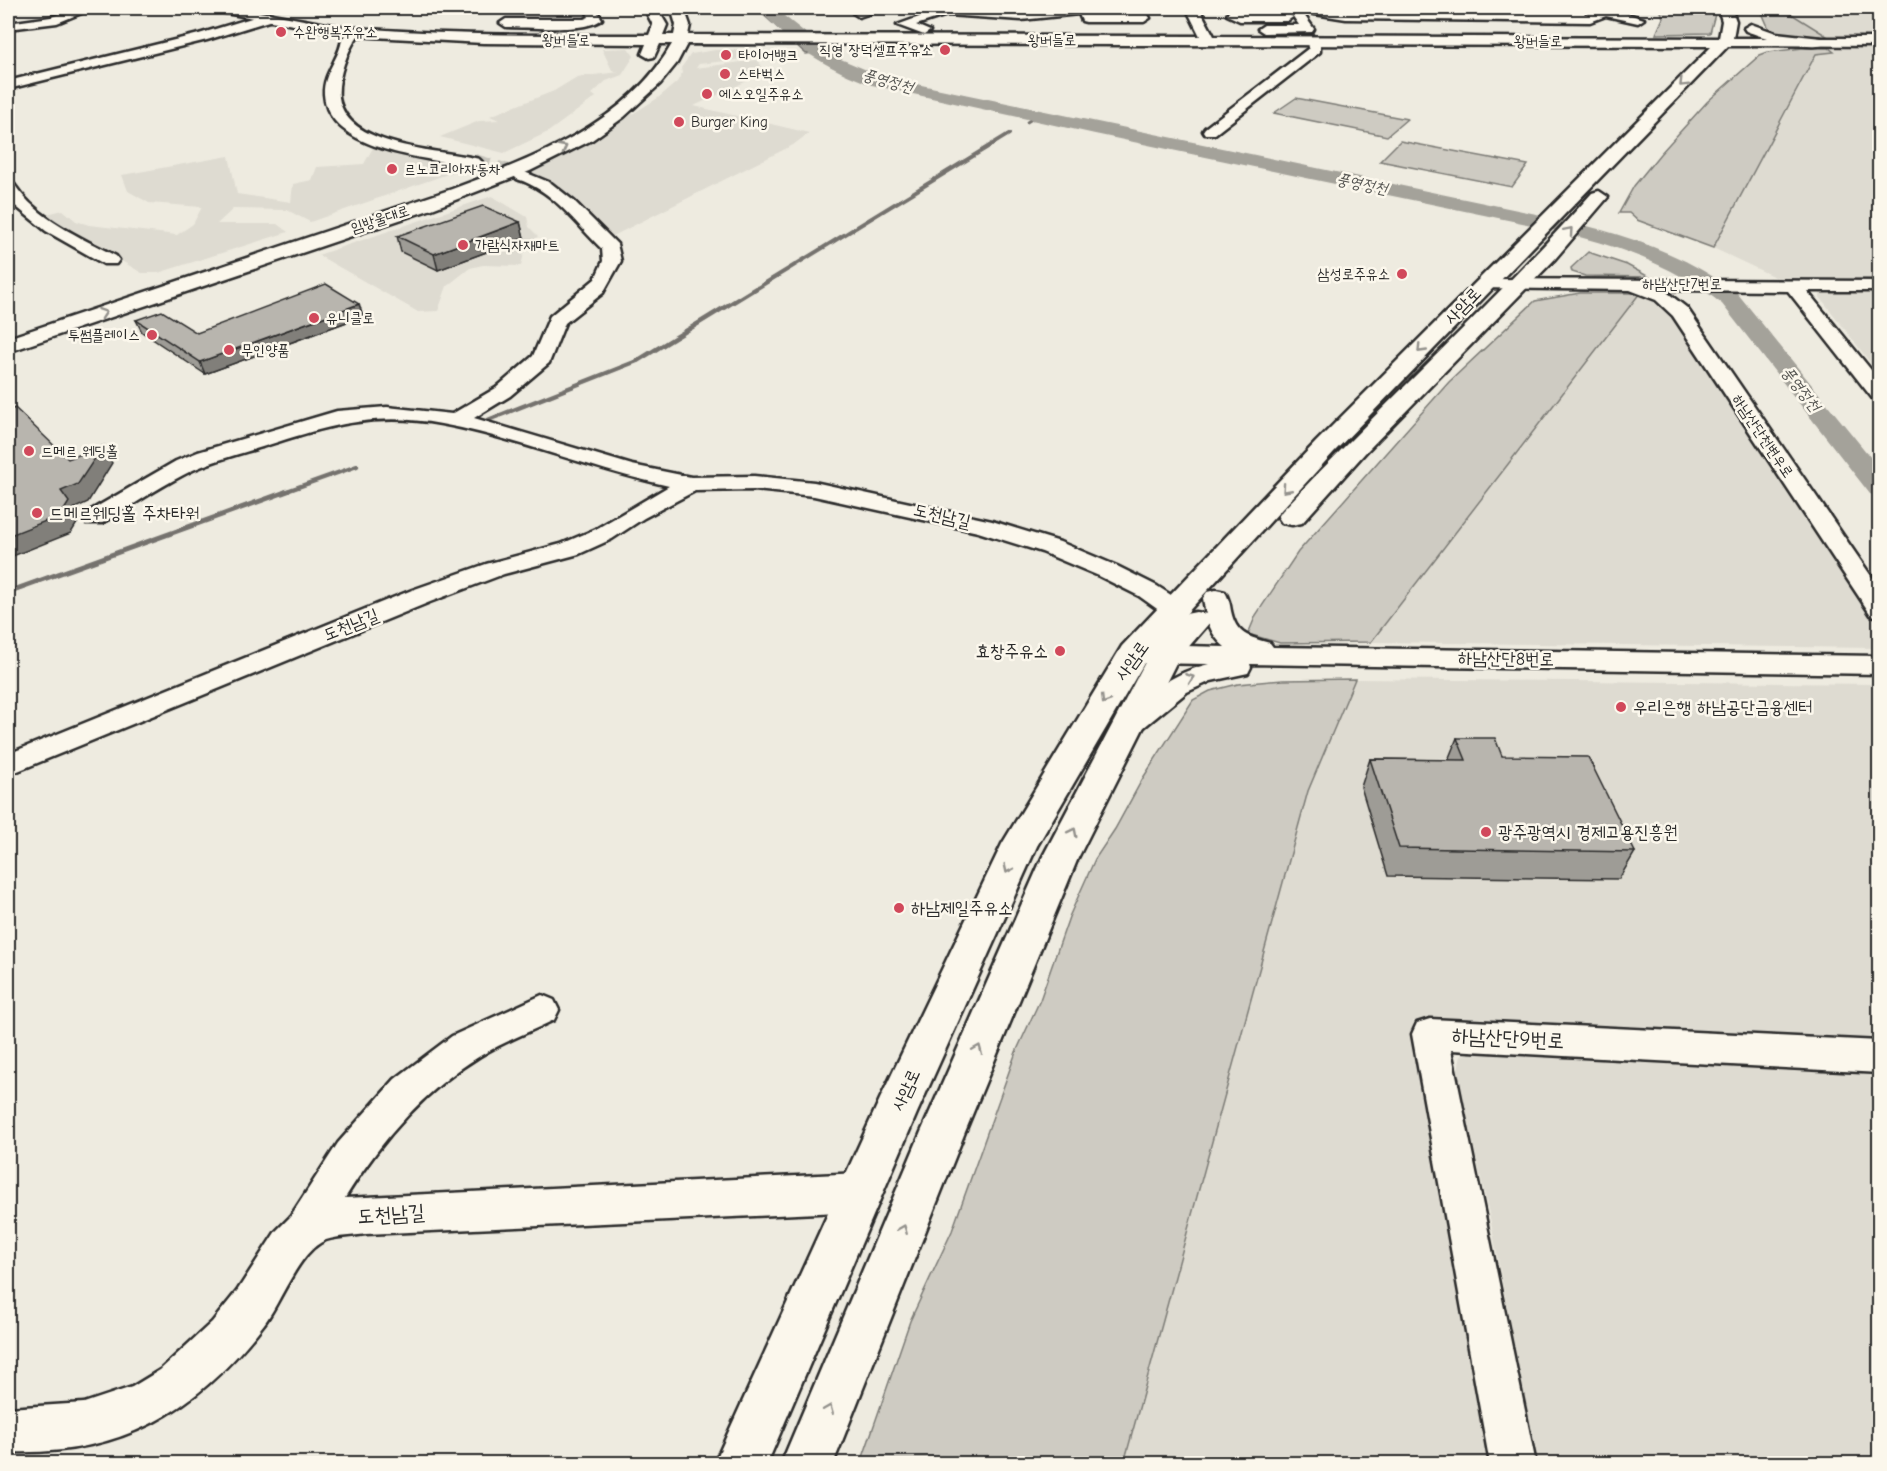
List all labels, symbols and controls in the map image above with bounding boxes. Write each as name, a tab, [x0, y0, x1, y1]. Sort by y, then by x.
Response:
place label: 수완행복주유소	[293, 23, 378, 41]
marker: 수완행복주유소	[274, 25, 288, 39]
street label: 왕버들로	[542, 31, 590, 49]
street label: 왕버들로	[1028, 31, 1076, 49]
street label: 왕버들로	[1514, 32, 1562, 50]
place label: 직영 장덕셀프주유소	[819, 41, 933, 59]
marker: 직영 장덕셀프주유소	[938, 43, 952, 57]
place label: 타이어뱅크	[738, 46, 798, 64]
marker: 타이어뱅크	[719, 48, 733, 62]
place label: 스타벅스	[737, 65, 785, 83]
water label: 풍영정천	[861, 65, 917, 97]
marker: 스타벅스	[718, 67, 732, 81]
one-way arrow	[1680, 76, 1691, 87]
place label: 에스오일주유소	[719, 85, 804, 103]
marker: 에스오일주유소	[700, 87, 714, 101]
place label: Burger King	[691, 113, 768, 131]
marker: Burger King	[672, 115, 686, 129]
one-way arrow	[556, 144, 567, 155]
place label: 르노코리아자동차	[404, 160, 501, 178]
marker: 르노코리아자동차	[385, 162, 399, 176]
water label: 풍영정천	[1335, 170, 1391, 199]
street label: 임방울대로	[349, 201, 411, 237]
one-way arrow	[1562, 227, 1573, 238]
place label: 가람식자재마트	[475, 236, 560, 254]
marker: 가람식자재마트	[456, 238, 470, 252]
place label: 삼성로주유소	[1318, 265, 1390, 283]
marker: 삼성로주유소	[1395, 267, 1409, 281]
street label: 하남산단7번로	[1642, 275, 1722, 293]
street label: 사암로	[1440, 283, 1486, 329]
one-way arrow	[97, 308, 108, 320]
place label: 유니클로	[326, 309, 374, 327]
marker: 유니클로	[307, 311, 321, 325]
place label: 투썸플레이스	[68, 326, 140, 344]
marker: 투썸플레이스	[145, 328, 159, 342]
place label: 무인양품	[241, 341, 289, 359]
one-way arrow	[1417, 342, 1428, 352]
marker: 무인양품	[222, 343, 236, 357]
water label: 풍영정천	[1778, 363, 1825, 417]
street label: 하남산단천변우로	[1729, 391, 1797, 481]
place label: 드메르 웨딩홀	[41, 442, 118, 460]
marker: 드메르 웨딩홀	[22, 444, 36, 458]
one-way arrow	[1282, 483, 1293, 493]
street label: 도천남길	[911, 499, 973, 533]
place label: 드메르웨딩홀 주차타워	[49, 503, 200, 524]
marker: 드메르웨딩홀 주차타워	[30, 506, 44, 520]
street label: 도천남길	[320, 604, 382, 646]
street label: 사암로	[1111, 637, 1153, 685]
place label: 효창주유소	[976, 641, 1048, 662]
marker: 효창주유소	[1053, 644, 1067, 658]
street label: 하남산단8번로	[1458, 648, 1554, 670]
one-way arrow	[1185, 672, 1195, 685]
one-way arrow	[1101, 694, 1112, 704]
place label: 우리은행 하남공단금융센터	[1633, 697, 1813, 718]
marker: 우리은행 하남공단금융센터	[1614, 700, 1628, 714]
place label: 광주광역시 경제고용진흥원	[1498, 822, 1678, 843]
marker: 광주광역시 경제고용진흥원	[1479, 825, 1493, 839]
one-way arrow	[1066, 828, 1077, 838]
one-way arrow	[1003, 863, 1015, 874]
place label: 하남제일주유소	[911, 898, 1012, 919]
marker: 하남제일주유소	[892, 901, 906, 915]
street label: 하남산단9번로	[1451, 1023, 1565, 1053]
one-way arrow	[971, 1044, 983, 1055]
street label: 사암로	[887, 1066, 925, 1114]
street label: 도천남길	[356, 1200, 426, 1228]
one-way arrow	[896, 1224, 908, 1235]
one-way arrow	[822, 1405, 834, 1416]

